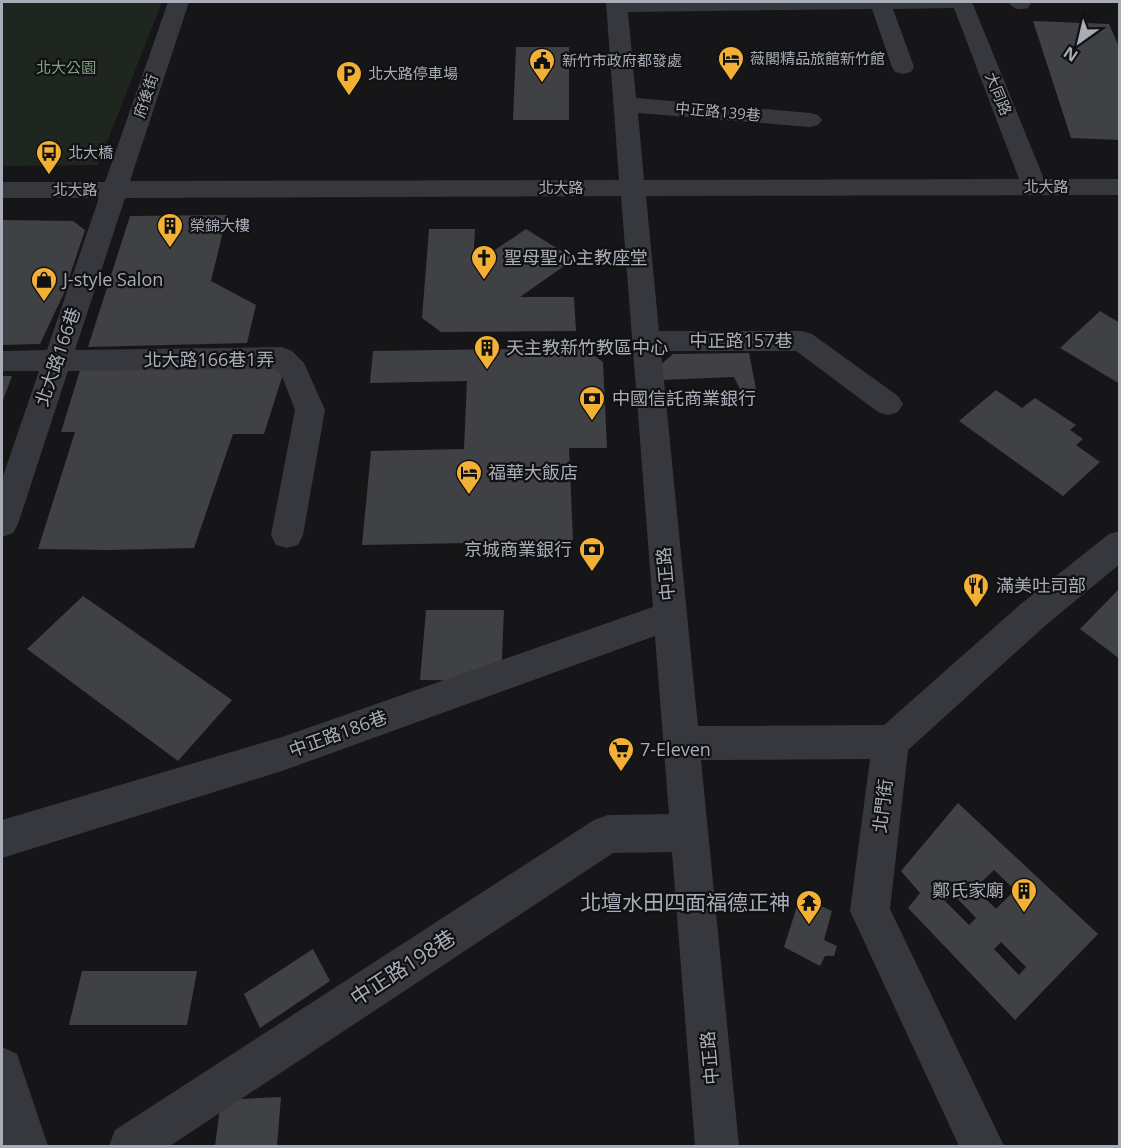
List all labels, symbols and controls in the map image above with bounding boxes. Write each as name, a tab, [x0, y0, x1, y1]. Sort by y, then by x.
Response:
north arrow	[1049, 12, 1109, 72]
text: N	[1059, 42, 1082, 67]
hotel icon: 薇閣精品旅館新竹館	[716, 44, 746, 82]
public building icon: 新竹市政府都發處	[527, 46, 557, 84]
place label: 薇閣精品旅館新竹館	[750, 48, 885, 68]
place label: 新竹市政府都發處	[562, 50, 682, 70]
park label: 北大公園	[36, 57, 96, 77]
parking icon: 北大路停車場	[334, 59, 364, 97]
place label: 北大路停車場	[368, 63, 458, 83]
street label: 大同路	[981, 69, 1017, 118]
street label: 府後街	[128, 71, 162, 120]
street label: 中正路139巷	[675, 97, 762, 125]
bus stop icon: 北大橋	[34, 138, 64, 176]
place label: 北大橋	[68, 142, 113, 162]
street label: 北大路	[1023, 176, 1069, 196]
street label: 北大路	[538, 177, 584, 197]
street label: 北大路	[52, 179, 98, 199]
building icon: 榮錦大樓	[155, 211, 185, 249]
place label: 榮錦大樓	[190, 215, 250, 235]
church icon: 聖母聖心主教座堂	[469, 243, 499, 281]
place label: 聖母聖心主教座堂	[504, 245, 648, 269]
shop icon: J-style Salon	[29, 265, 59, 303]
place label: J-style Salon	[61, 267, 163, 291]
street label: 北大路166巷	[29, 304, 85, 409]
street label: 中正路157巷	[690, 328, 792, 352]
building icon: 天主教新竹教區中心	[472, 333, 502, 371]
place label: 天主教新竹教區中心	[506, 335, 668, 359]
street label: 北大路166巷1弄	[143, 347, 275, 371]
bank icon: 中國信託商業銀行	[577, 384, 607, 422]
place label: 中國信託商業銀行	[612, 386, 756, 410]
hotel icon: 福華大飯店	[454, 458, 484, 496]
place label: 福華大飯店	[488, 460, 578, 484]
bank icon: 京城商業銀行	[577, 535, 607, 573]
place label: 京城商業銀行	[464, 537, 572, 561]
street label: 中正路	[651, 546, 679, 602]
restaurant icon: 滿美吐司部	[961, 571, 991, 609]
place label: 滿美吐司部	[996, 573, 1086, 597]
street label: 中正路186巷	[285, 704, 390, 762]
supermarket icon: 7-Eleven	[606, 735, 636, 773]
place label: 7-Eleven	[640, 737, 711, 761]
street label: 北門街	[867, 778, 897, 834]
building icon: 鄭氏家廟	[1009, 876, 1039, 914]
place label: 鄭氏家廟	[932, 878, 1004, 902]
place label: 北壇水田四面福德正神	[580, 888, 790, 916]
temple icon: 北壇水田四面福德正神	[794, 888, 824, 926]
street label: 中正路198巷	[344, 923, 460, 1012]
street label: 中正路	[695, 1030, 723, 1086]

